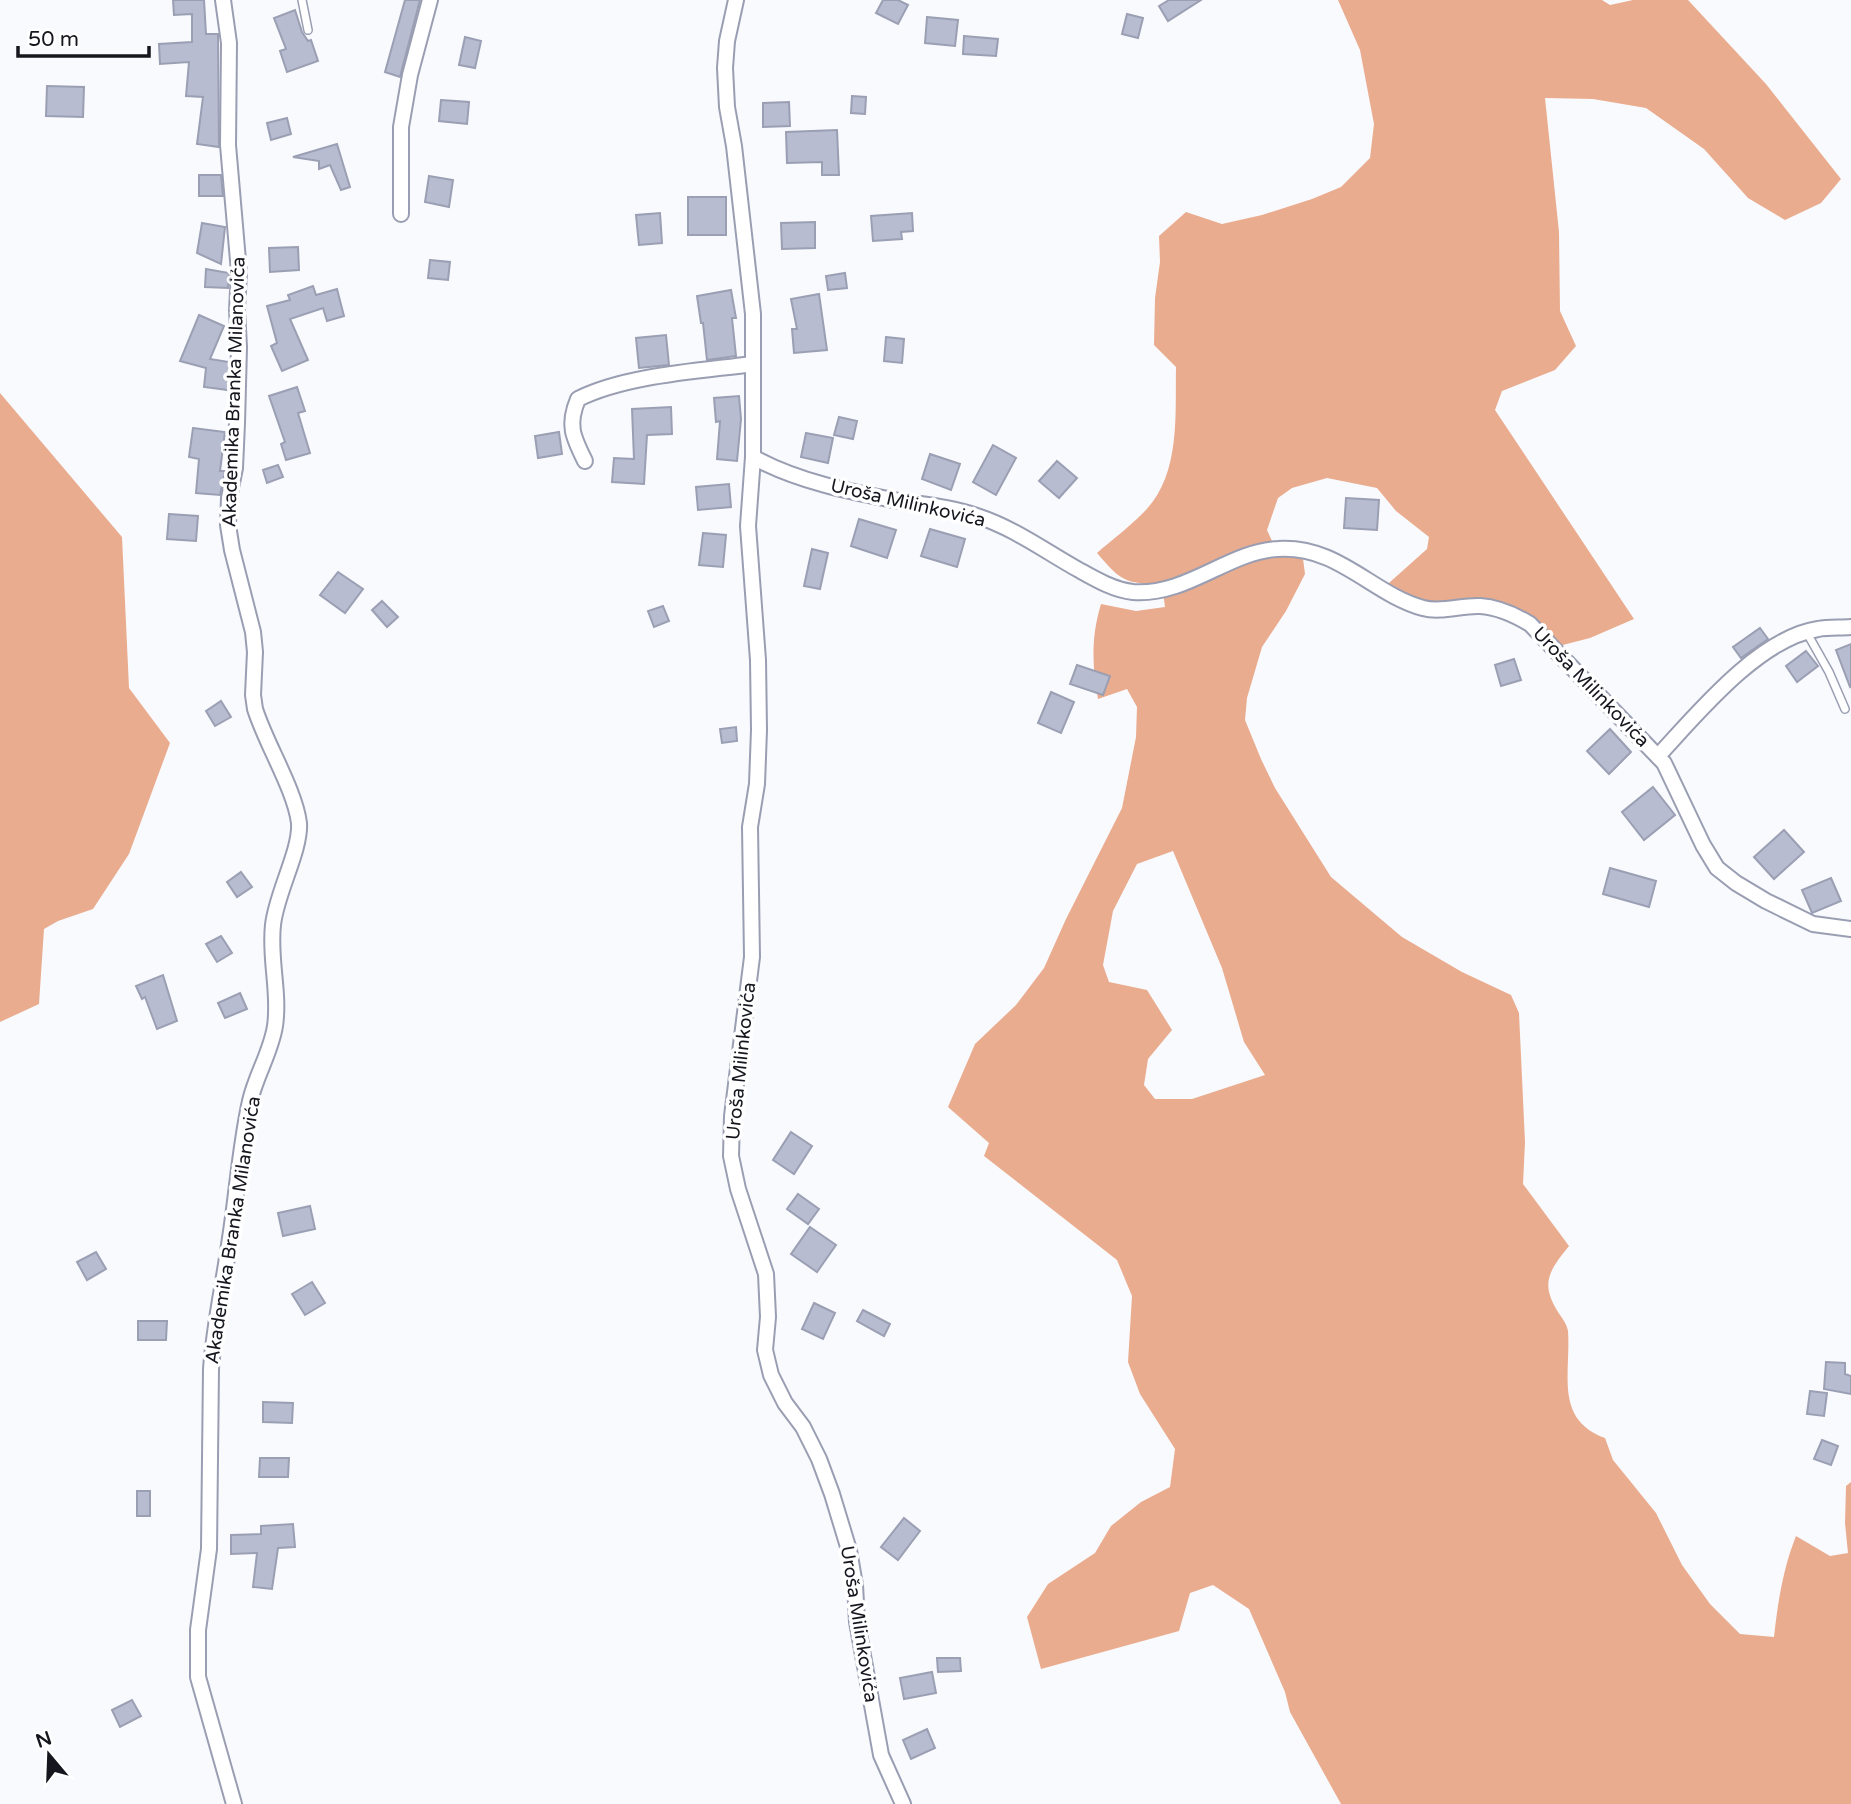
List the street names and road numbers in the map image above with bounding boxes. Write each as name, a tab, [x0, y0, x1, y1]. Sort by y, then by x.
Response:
street label: Akademika Branka Milanovića	[218, 256, 250, 528]
street label: Uroša Milinkovića	[828, 474, 988, 532]
street label: Uroša Milinkovića	[1528, 622, 1654, 752]
street label: Uroša Milinkovića	[722, 981, 760, 1141]
street label: Akademika Branka Milanovića	[201, 1095, 265, 1365]
street label: Uroša Milinkovića	[836, 1544, 882, 1704]

